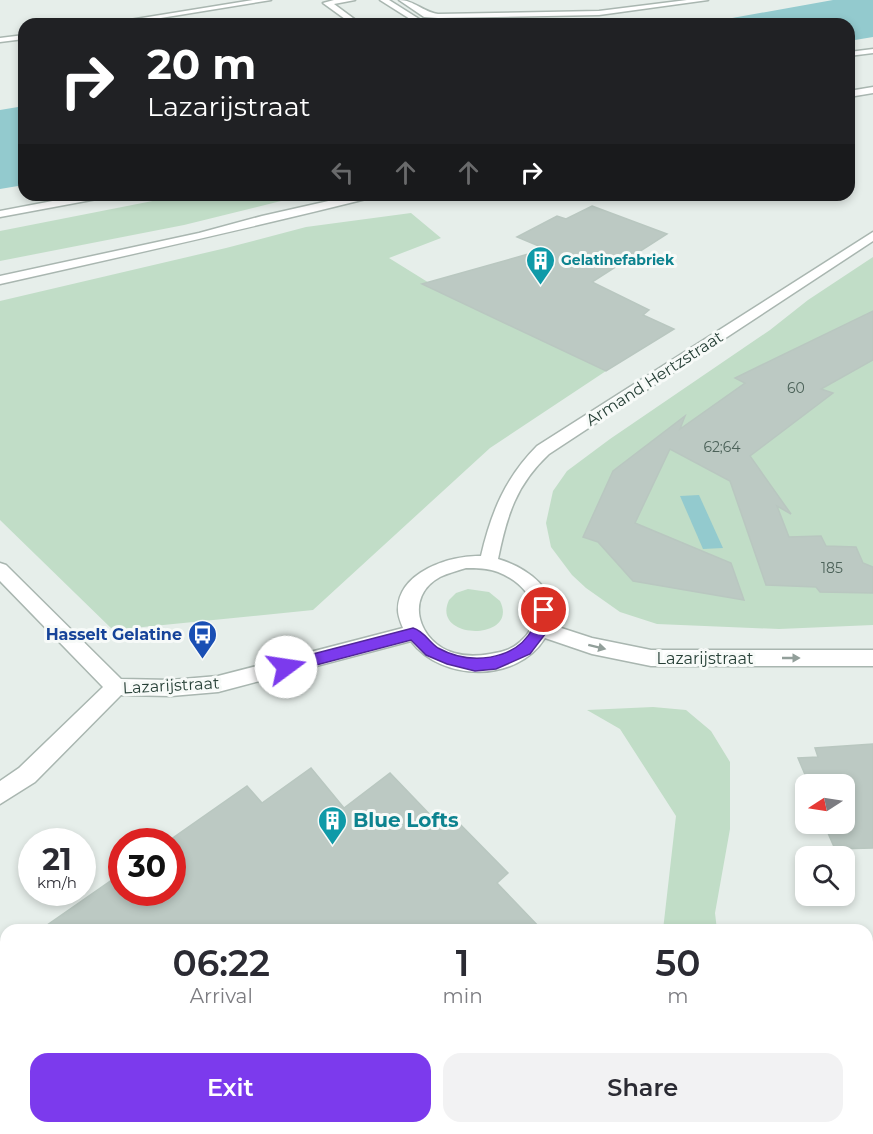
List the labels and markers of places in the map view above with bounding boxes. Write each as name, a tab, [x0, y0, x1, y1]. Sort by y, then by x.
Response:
building icon: Gelatinefabriek	[524, 244, 556, 286]
place label: Gelatinefabriek	[561, 251, 675, 269]
pin	[518, 584, 569, 635]
bus stop icon: Hasselt Gelatine	[187, 618, 219, 660]
place label: Hasselt Gelatine	[46, 625, 182, 644]
building icon: Blue Lofts	[316, 804, 348, 846]
place label: Blue Lofts	[353, 808, 459, 832]

